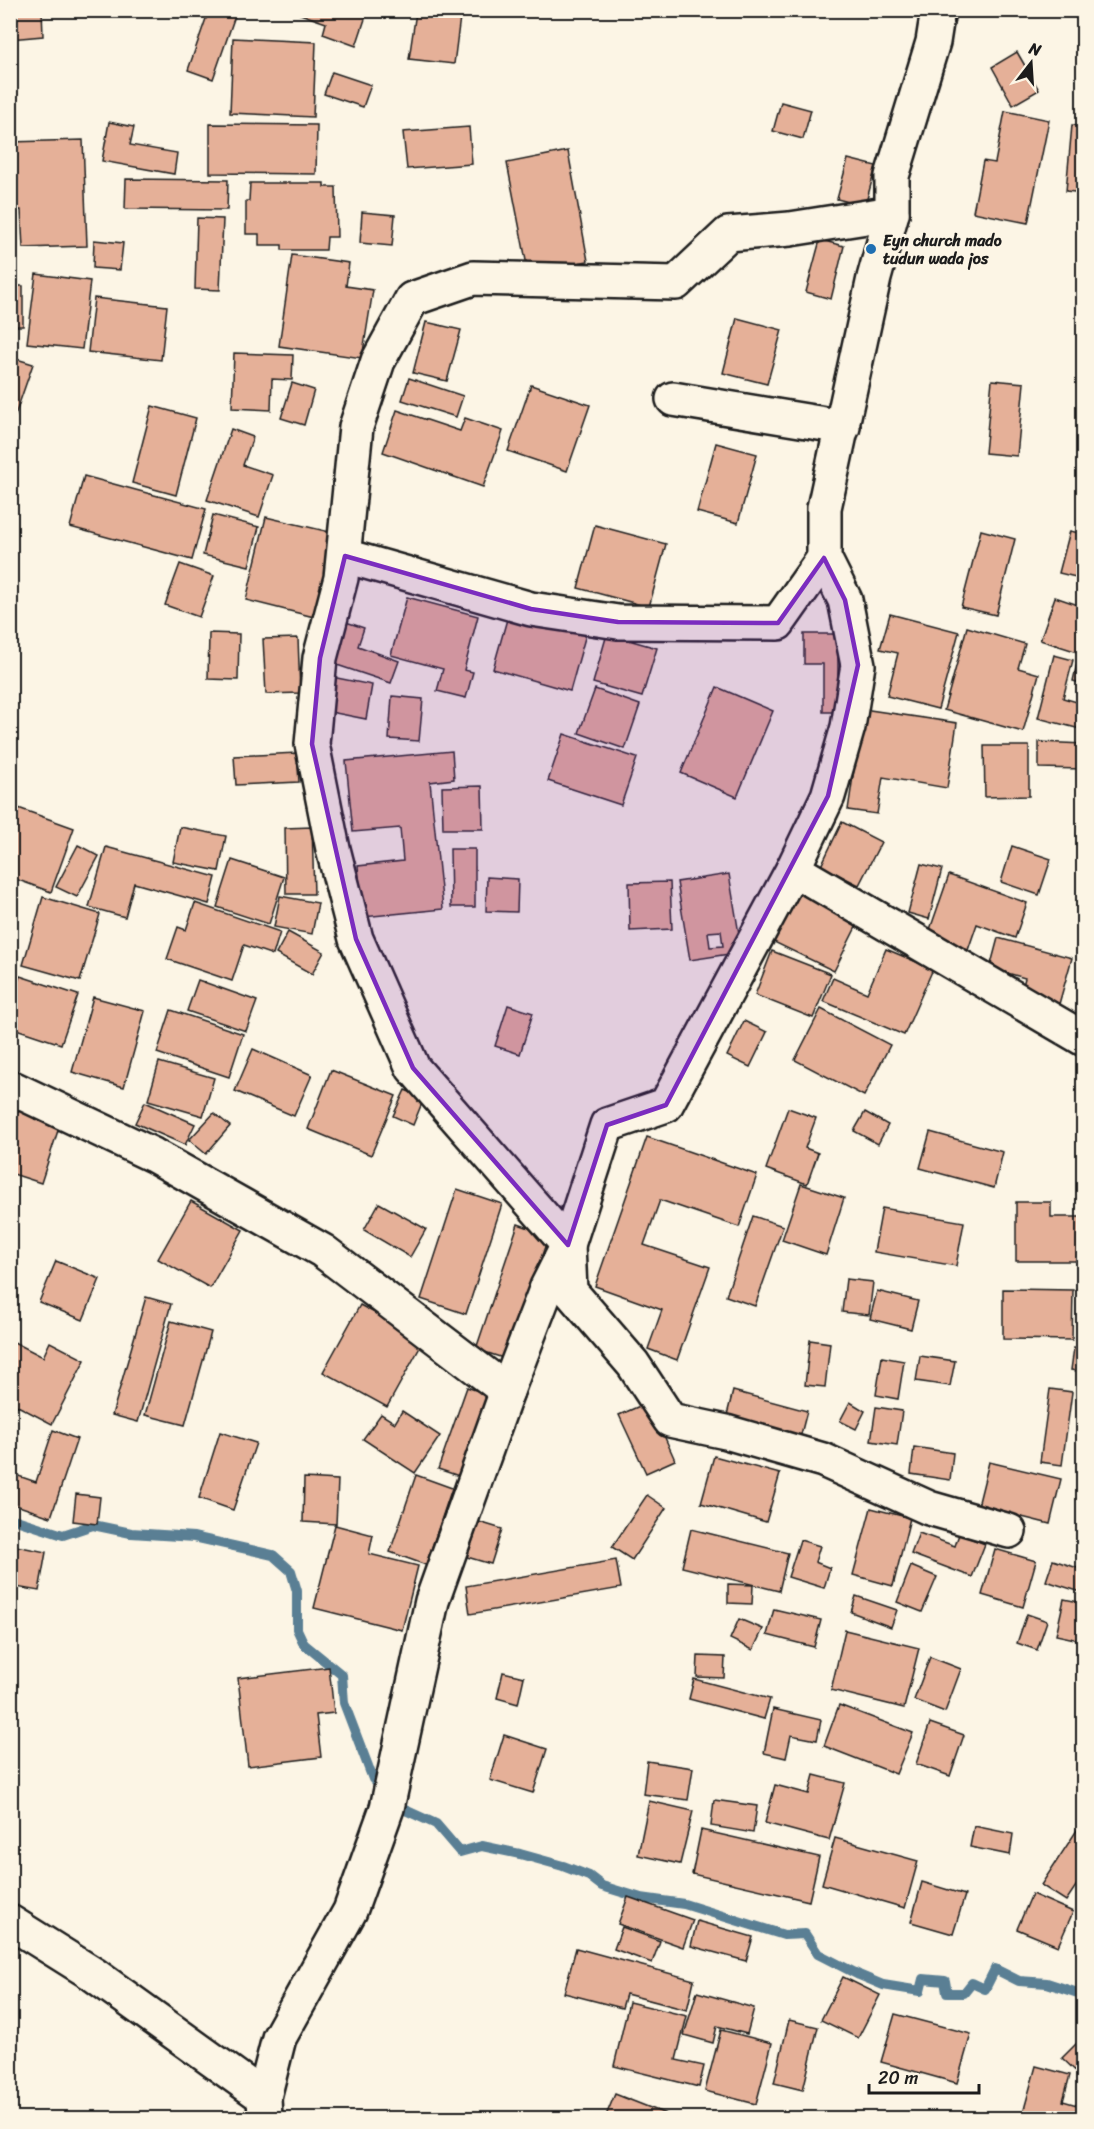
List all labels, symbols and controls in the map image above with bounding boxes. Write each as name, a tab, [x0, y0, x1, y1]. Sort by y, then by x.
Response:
north arrow	[1001, 33, 1061, 93]
text: N	[1025, 33, 1046, 65]
place label: Eyn church mado tudun wada jos	[883, 226, 1002, 273]
marker: Eyn church mado tudun wada jos	[864, 242, 878, 256]
scale bar	[869, 2057, 978, 2095]
text: 20 m	[878, 2062, 918, 2094]

